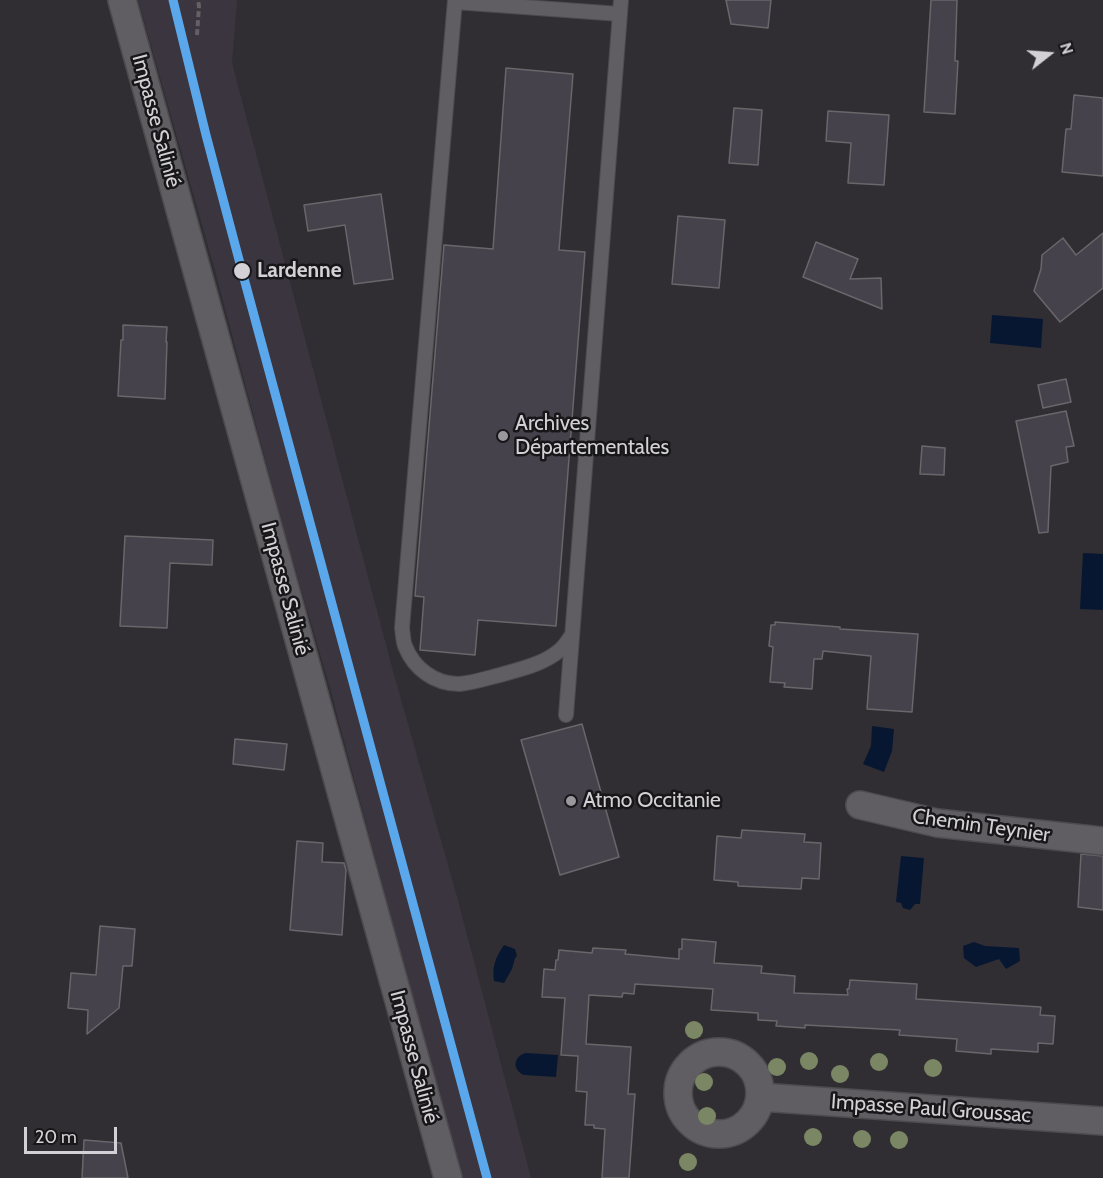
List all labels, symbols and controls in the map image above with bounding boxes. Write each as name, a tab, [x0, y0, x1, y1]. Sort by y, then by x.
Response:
north arrow	[1019, 24, 1079, 84]
text: N	[1056, 40, 1077, 57]
street label: Impasse Salinié	[126, 52, 186, 190]
place label: Lardenne	[257, 258, 342, 284]
marker: Lardenne	[232, 261, 252, 281]
place label: Archives Départementales	[515, 411, 669, 461]
marker: Archives Départementales	[496, 429, 510, 443]
street label: Impasse Salinié	[255, 520, 315, 658]
place label: Atmo Occitanie	[583, 788, 721, 814]
marker: Atmo Occitanie	[564, 794, 578, 808]
street label: Chemin Teynier	[911, 804, 1051, 848]
street label: Impasse Salinié	[384, 988, 444, 1126]
street label: Impasse Paul Groussac	[830, 1089, 1032, 1129]
scale bar	[27, 1115, 120, 1153]
text: 20 m	[35, 1126, 77, 1148]

